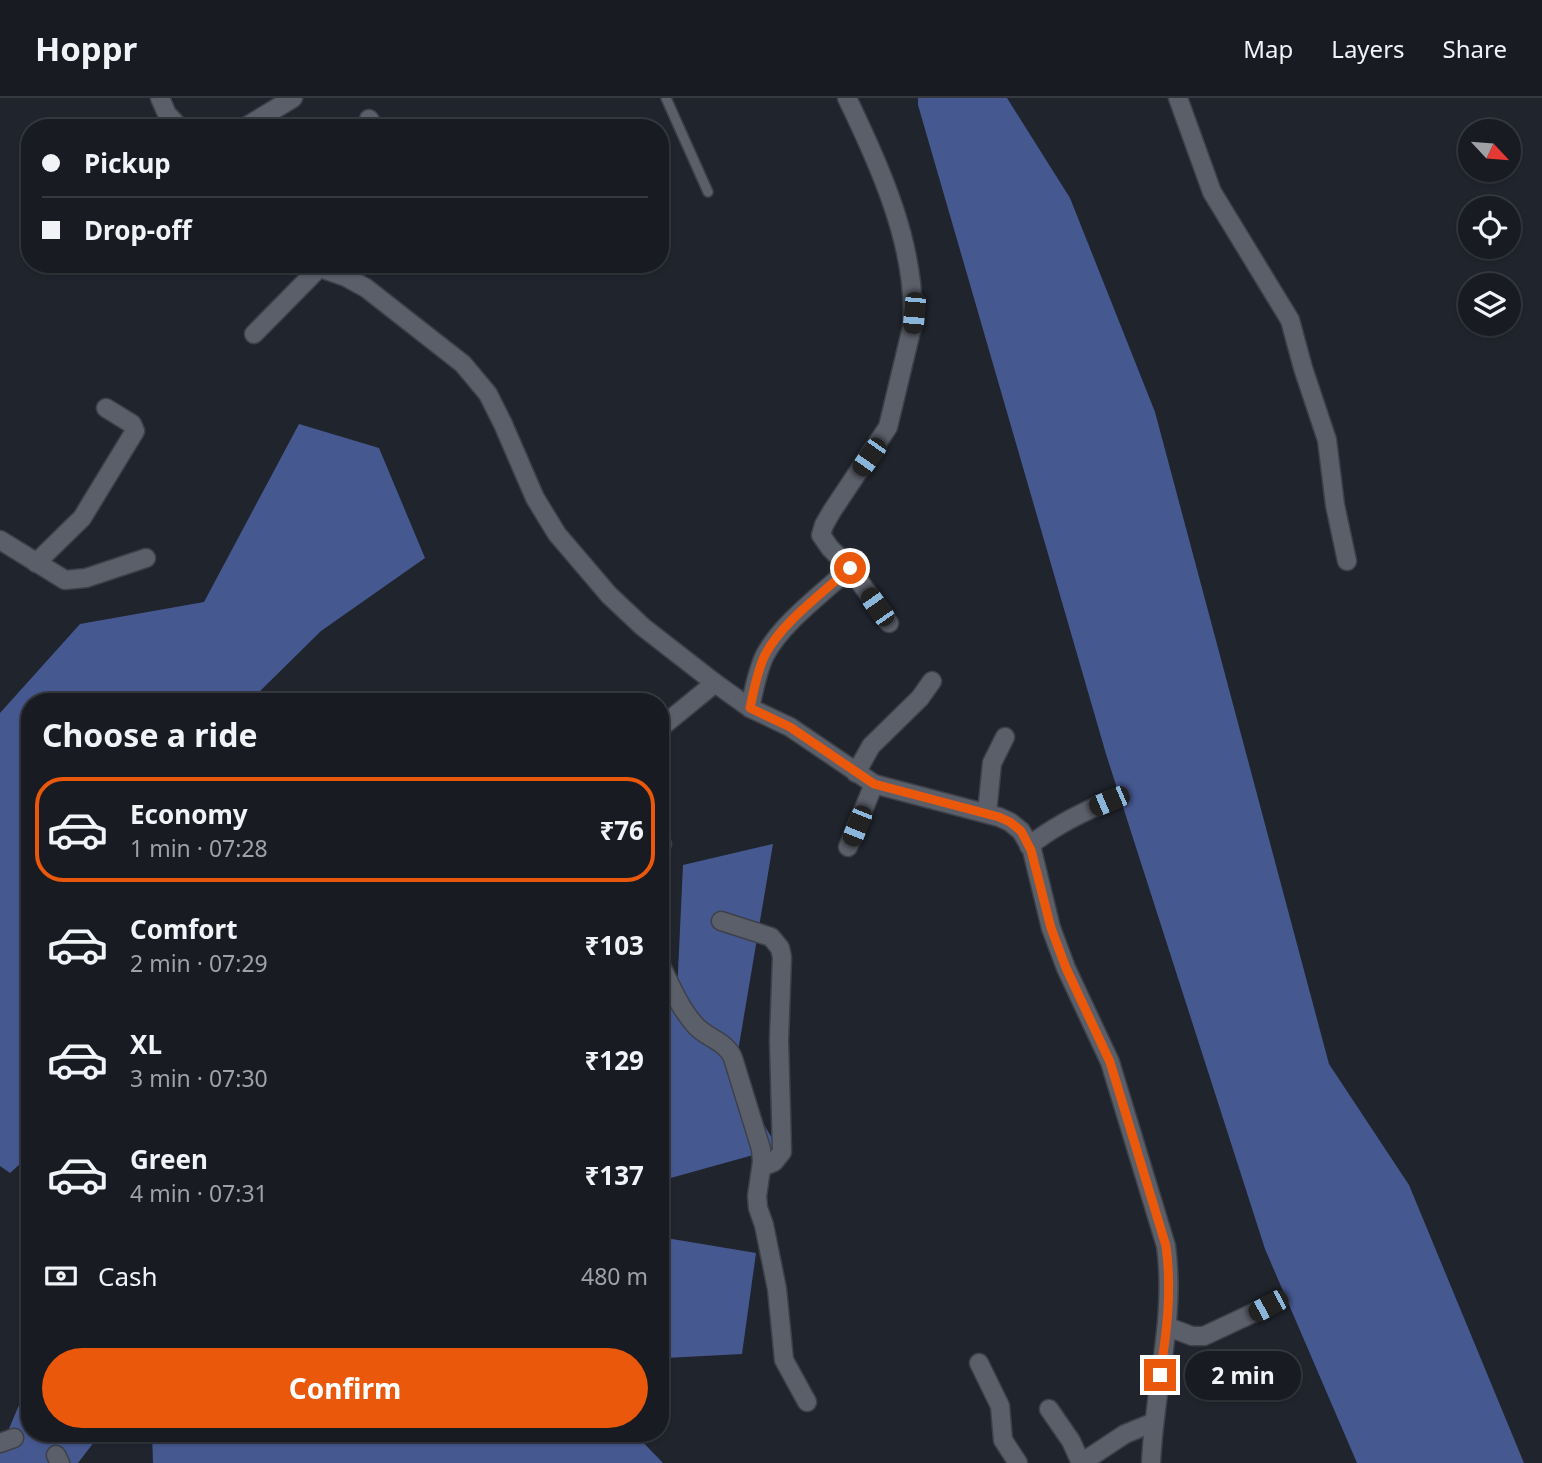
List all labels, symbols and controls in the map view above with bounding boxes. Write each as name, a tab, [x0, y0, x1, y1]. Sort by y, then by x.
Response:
text: Hoppr	[35, 26, 137, 71]
text: Map	[1243, 32, 1293, 65]
text: Layers	[1331, 32, 1405, 65]
text: Share	[1443, 32, 1507, 65]
north arrow	[1458, 119, 1521, 182]
map controls	[1458, 119, 1521, 336]
text: Pickup	[84, 145, 171, 181]
button: locate	[1458, 196, 1521, 259]
text: Drop-off	[84, 212, 191, 248]
button: layers	[1458, 273, 1521, 336]
car	[902, 291, 927, 335]
car	[849, 434, 890, 480]
route start	[834, 552, 866, 584]
car	[857, 584, 898, 630]
text: Choose a ride	[42, 713, 258, 756]
car	[1086, 783, 1133, 819]
text: Economy	[130, 796, 248, 832]
icon: car	[46, 798, 109, 861]
car	[840, 803, 875, 849]
text: ₹76	[599, 812, 644, 848]
text: 1 min · 07:28	[130, 832, 268, 864]
text: Comfort	[130, 911, 238, 947]
icon: car	[46, 913, 109, 976]
text: ₹103	[585, 927, 644, 963]
text: 2 min · 07:29	[130, 947, 268, 979]
text: XL	[130, 1026, 162, 1062]
icon: car	[46, 1028, 109, 1091]
text: ₹129	[585, 1042, 644, 1078]
text: 3 min · 07:30	[130, 1062, 268, 1094]
text: Green	[130, 1141, 208, 1177]
icon: car	[46, 1143, 109, 1206]
text: ₹137	[585, 1157, 644, 1193]
text: 4 min · 07:31	[130, 1177, 268, 1209]
icon: cash	[42, 1257, 80, 1295]
text: Cash	[98, 1258, 158, 1294]
text: 480 m	[581, 1260, 648, 1292]
car	[1245, 1287, 1292, 1325]
button: Confirm	[42, 1348, 648, 1428]
callout: 2 min	[1184, 1350, 1300, 1400]
route end	[1144, 1359, 1176, 1391]
text: 2 min	[1211, 1359, 1275, 1391]

